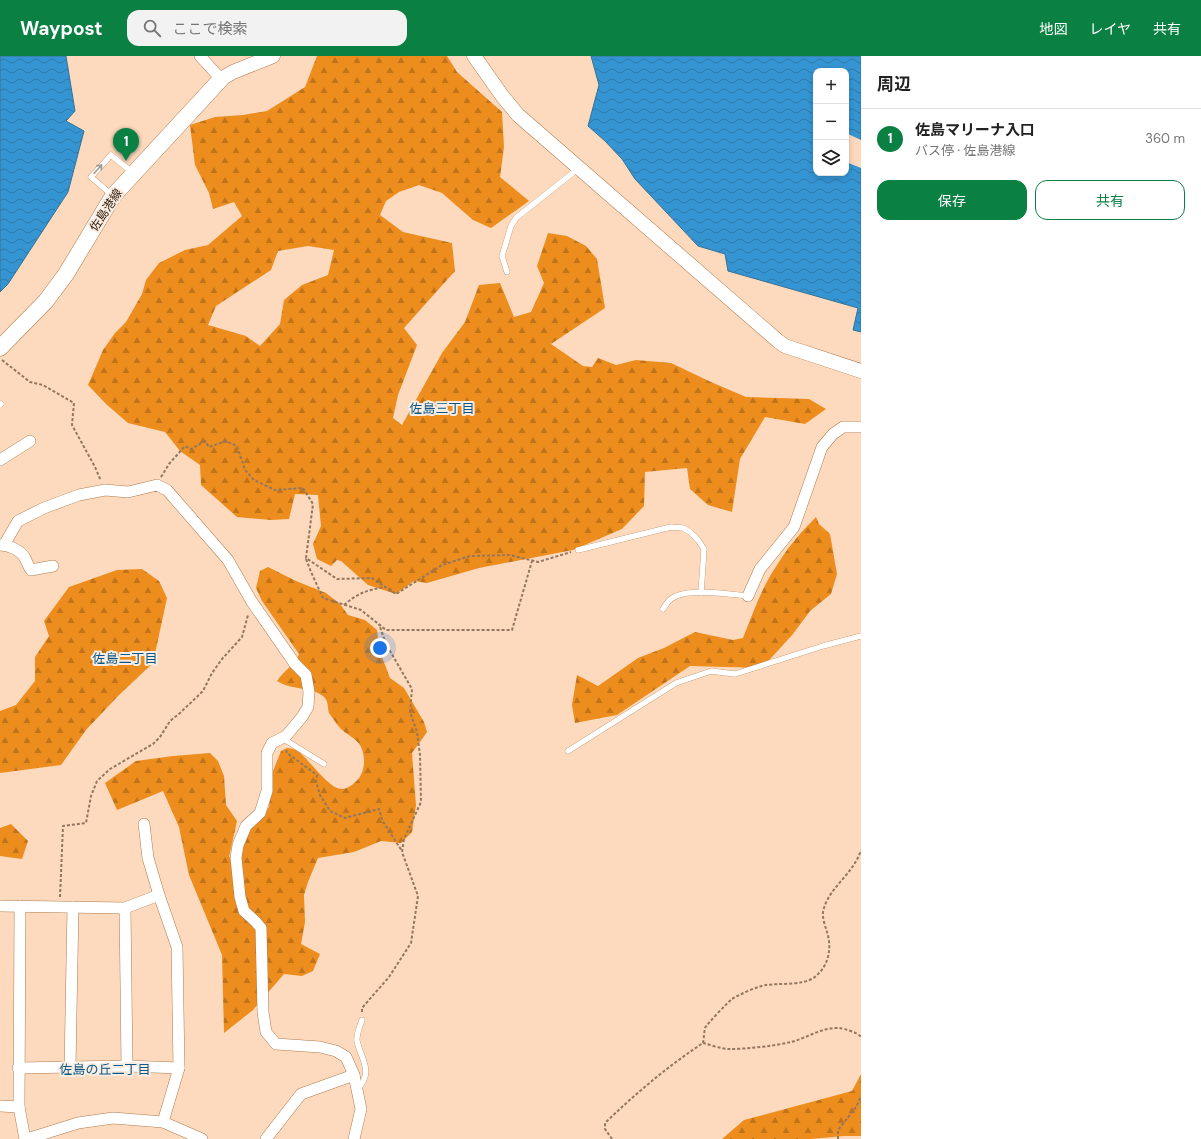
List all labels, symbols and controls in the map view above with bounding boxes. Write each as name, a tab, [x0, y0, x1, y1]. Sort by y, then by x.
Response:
search box	[127, 10, 407, 46]
text: Waypost	[20, 16, 103, 41]
icon: search	[141, 17, 163, 39]
text: ここで検索	[173, 19, 248, 39]
text: 地図	[1039, 20, 1067, 38]
text: レイヤ	[1089, 20, 1131, 38]
text: 共有	[1153, 20, 1181, 38]
map controls	[813, 68, 849, 176]
button: +	[813, 68, 849, 104]
text: 周辺	[877, 73, 911, 95]
button: −	[813, 104, 849, 140]
text: 佐島マリーナ入口	[915, 120, 1035, 140]
pin: 1	[113, 128, 139, 161]
text: 1	[888, 130, 892, 147]
text: 360 m	[1145, 130, 1185, 147]
button: layers	[813, 140, 849, 176]
text: バス停 · 佐島港線	[915, 142, 1016, 159]
one-way arrow	[93, 164, 102, 175]
button: 保存	[877, 180, 1027, 220]
button: 共有	[1035, 180, 1185, 220]
street label: 佐島港線	[86, 186, 126, 234]
district label: 佐島三丁目	[409, 400, 475, 417]
your location	[370, 638, 390, 658]
district label: 佐島二丁目	[92, 650, 158, 667]
district label: 佐島の丘二丁目	[59, 1061, 151, 1078]

